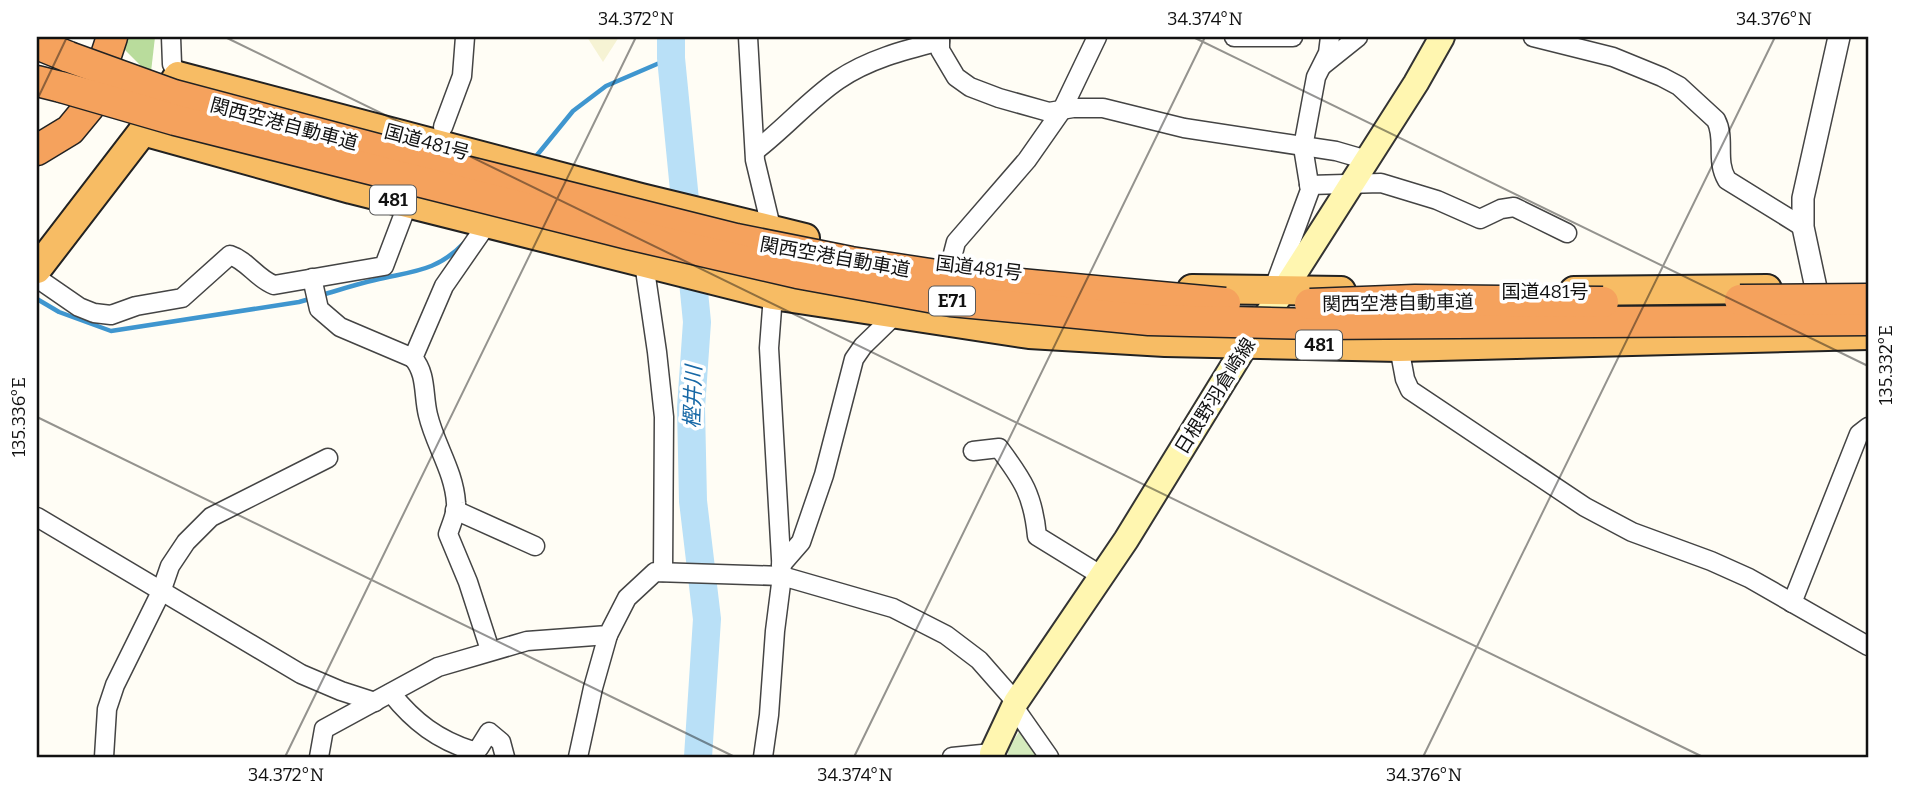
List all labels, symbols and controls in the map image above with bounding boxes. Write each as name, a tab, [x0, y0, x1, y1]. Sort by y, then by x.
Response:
text: 34.372°N	[598, 8, 674, 30]
text: 34.374°N	[1167, 8, 1243, 30]
text: 34.376°N	[1736, 8, 1812, 30]
street label: 関西空港自動車道	[208, 93, 360, 155]
street label: 国道481号	[382, 120, 472, 164]
road number: 481	[370, 186, 416, 215]
street label: 関西空港自動車道	[758, 232, 912, 282]
street label: 国道481号	[934, 251, 1024, 285]
street label: 国道481号	[1501, 280, 1589, 303]
road number: E71	[929, 286, 975, 316]
street label: 関西空港自動車道	[1322, 290, 1474, 316]
text: 135.332°E	[1875, 325, 1897, 405]
road number: 481	[1296, 330, 1342, 360]
street label: 日根野羽倉崎線	[1170, 334, 1260, 458]
water label: 樫井川	[679, 363, 707, 429]
text: 135.336°E	[8, 377, 30, 457]
text: 34.372°N	[248, 764, 324, 786]
text: 34.374°N	[817, 764, 893, 786]
text: 34.376°N	[1386, 764, 1462, 786]

